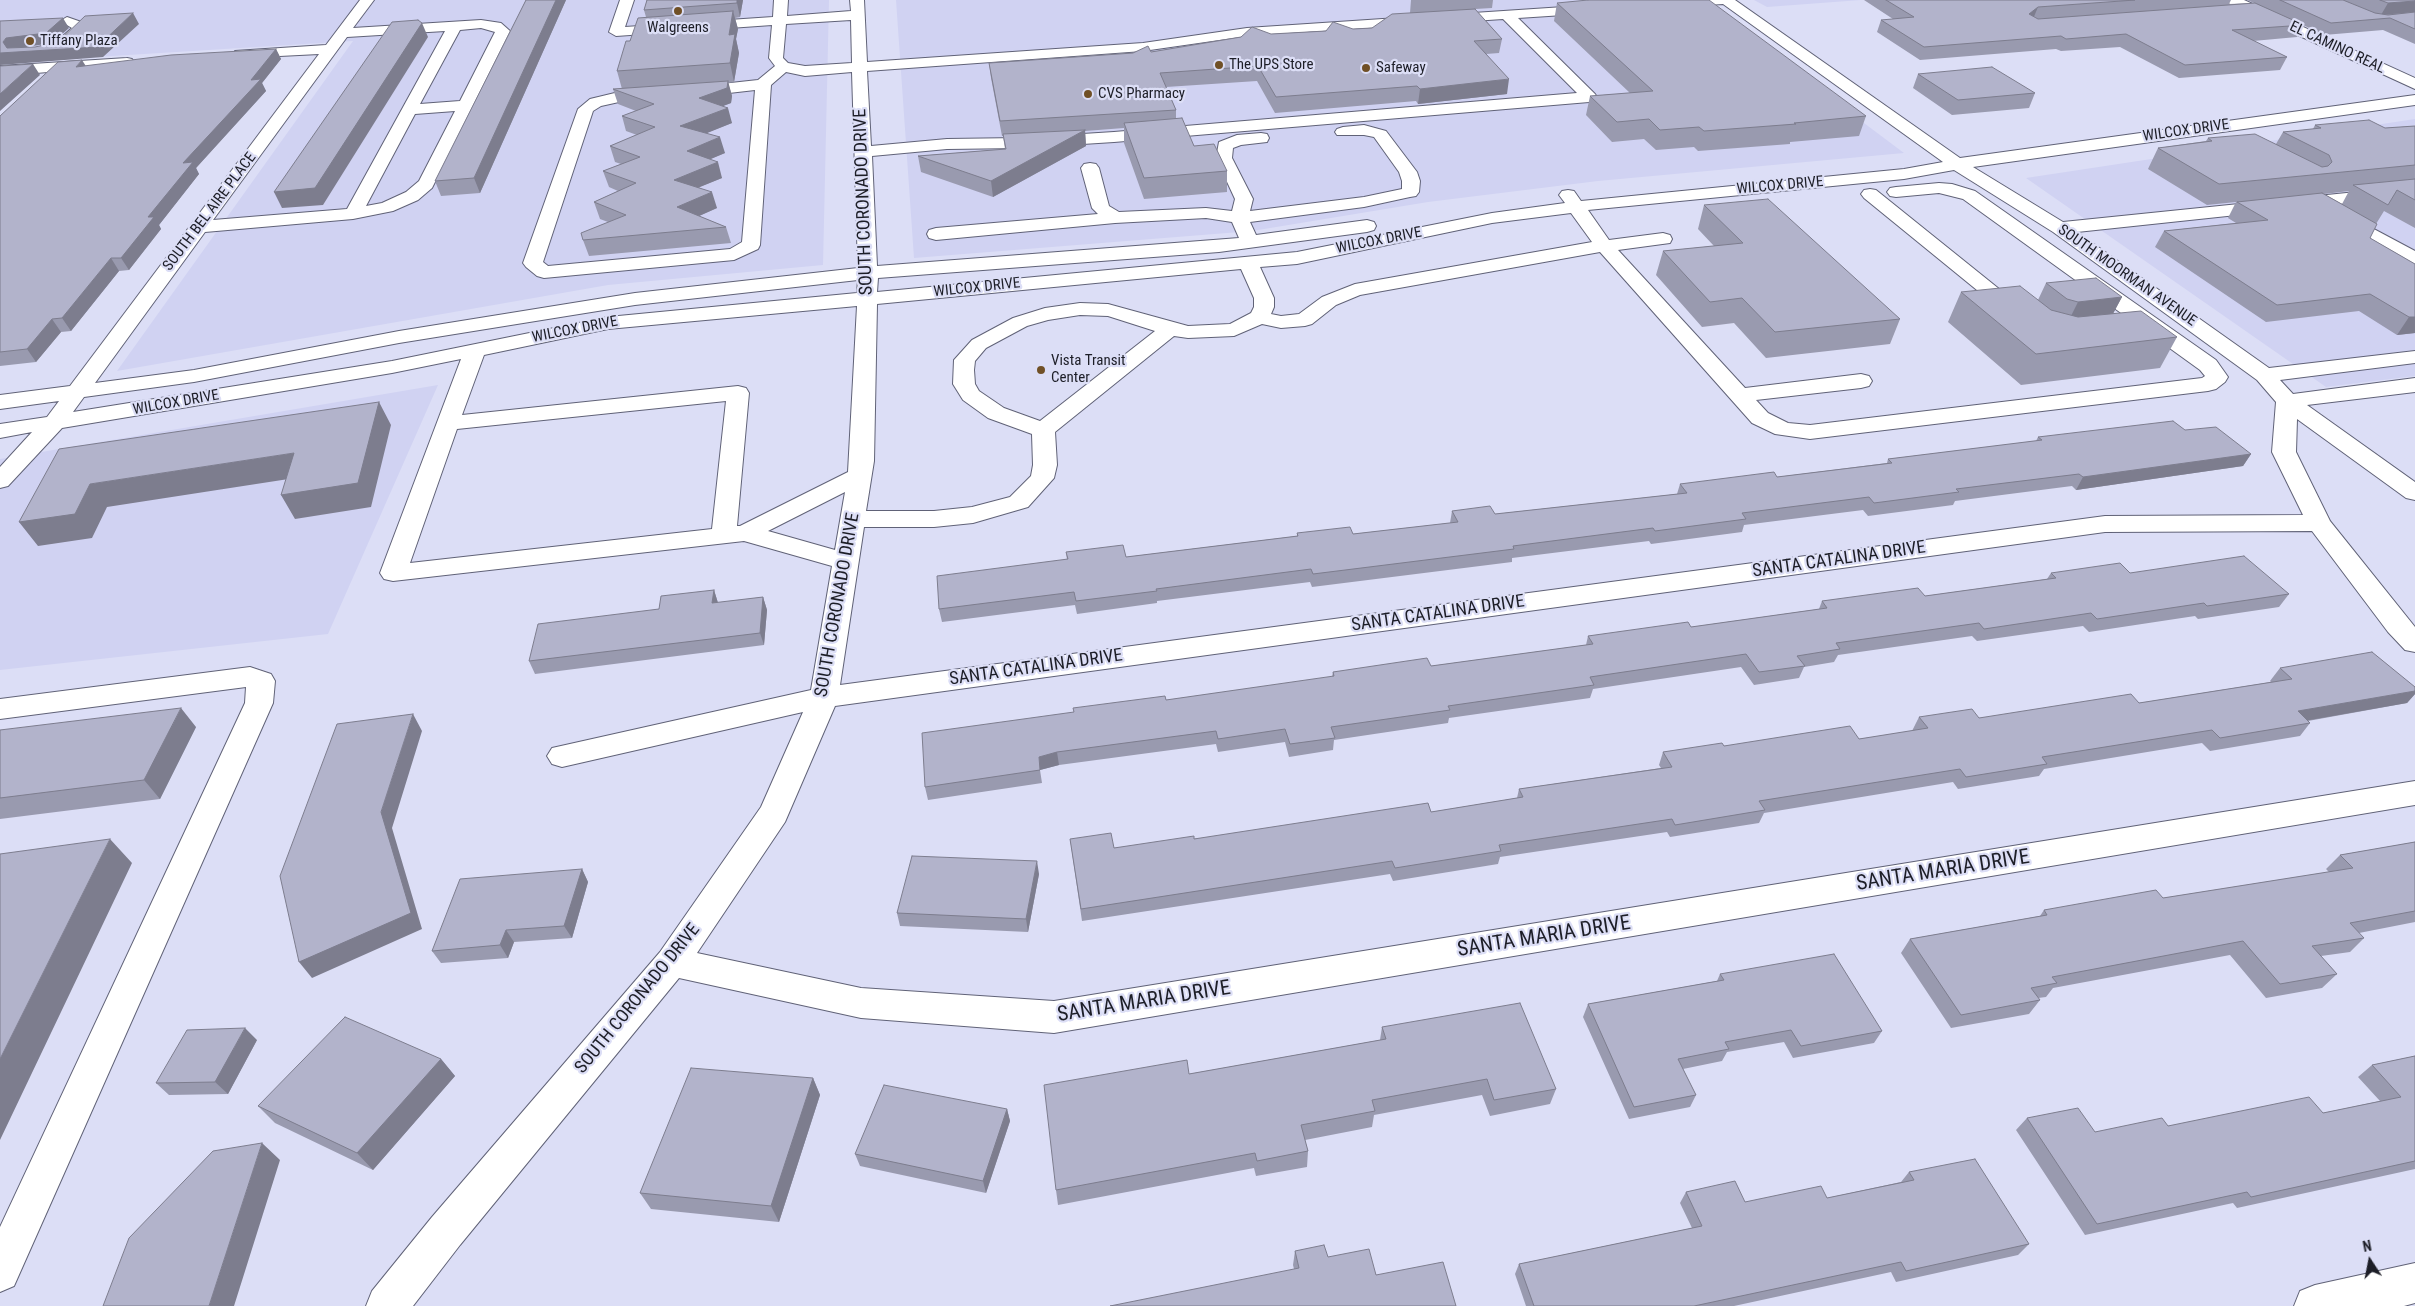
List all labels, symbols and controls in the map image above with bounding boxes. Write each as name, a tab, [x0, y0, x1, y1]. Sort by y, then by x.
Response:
marker: Walgreens	[672, 5, 684, 17]
street label: EL CAMINO REAL	[2286, 18, 2388, 78]
place label: Walgreens	[647, 19, 709, 37]
place label: Tiffany Plaza	[40, 32, 118, 50]
marker: Tiffany Plaza	[24, 35, 36, 47]
place label: The UPS Store	[1229, 56, 1314, 74]
marker: The UPS Store	[1213, 59, 1225, 71]
place label: Safeway	[1376, 59, 1426, 77]
marker: Safeway	[1360, 62, 1372, 74]
place label: CVS Pharmacy	[1098, 85, 1185, 103]
marker: CVS Pharmacy	[1082, 88, 1094, 100]
street label: SOUTH CORONADO DRIVE	[850, 108, 878, 296]
street label: WILCOX DRIVE	[2142, 116, 2230, 146]
street label: SOUTH BEL AIRE PLACE	[160, 149, 260, 275]
street label: WILCOX DRIVE	[1736, 173, 1824, 199]
street label: SOUTH MOORMAN AVENUE	[2054, 221, 2200, 331]
street label: WILCOX DRIVE	[1335, 224, 1423, 258]
street label: WILCOX DRIVE	[933, 275, 1021, 301]
street label: WILCOX DRIVE	[531, 313, 619, 347]
place label: Vista Transit Center	[1051, 352, 1125, 387]
marker: Vista Transit Center	[1035, 364, 1047, 376]
street label: WILCOX DRIVE	[132, 387, 220, 419]
street label: SOUTH CORONADO DRIVE	[811, 511, 865, 699]
street label: SANTA CATALINA DRIVE	[1751, 537, 1927, 583]
street label: SANTA CATALINA DRIVE	[1350, 591, 1526, 637]
street label: SANTA CATALINA DRIVE	[948, 645, 1124, 691]
street label: SANTA MARIA DRIVE	[1855, 845, 2031, 897]
street label: SANTA MARIA DRIVE	[1456, 911, 1632, 963]
street label: SOUTH CORONADO DRIVE	[571, 920, 705, 1078]
street label: SANTA MARIA DRIVE	[1056, 976, 1232, 1028]
north arrow	[2345, 1236, 2395, 1286]
text: N	[2361, 1238, 2373, 1255]

